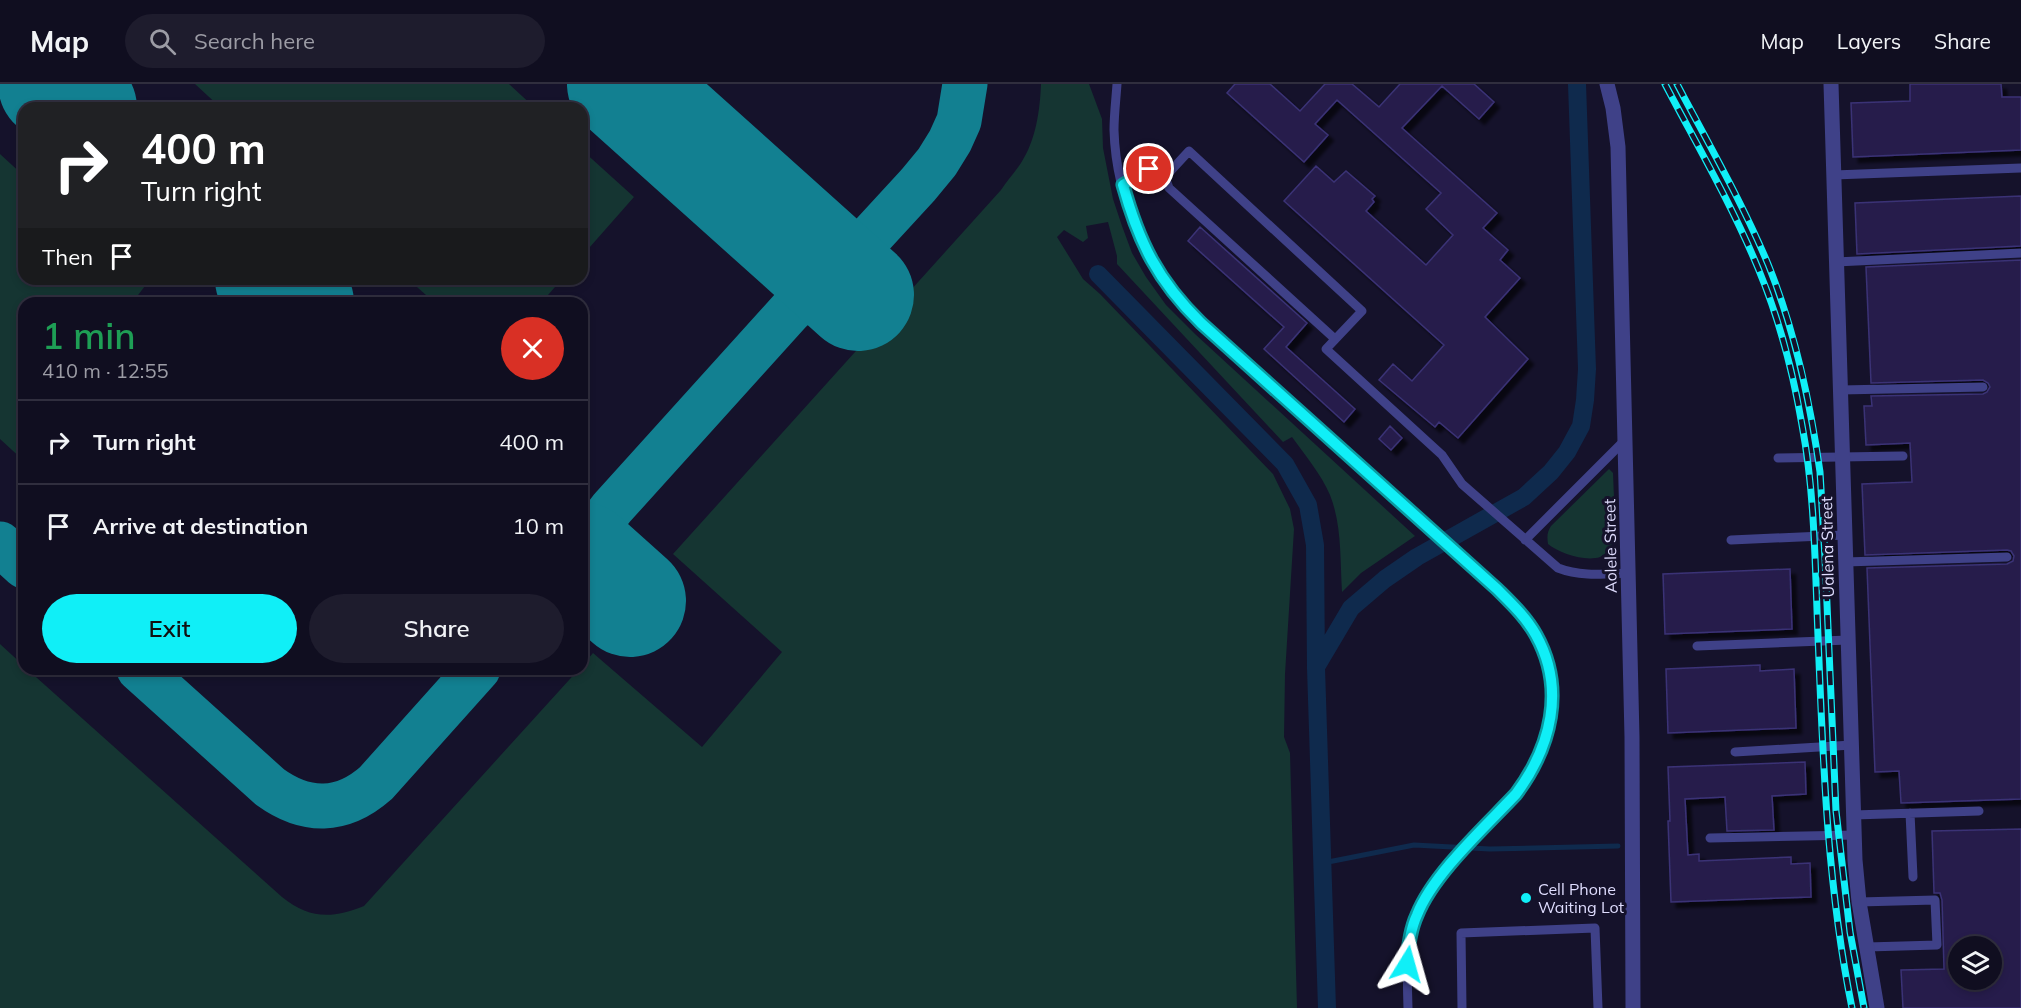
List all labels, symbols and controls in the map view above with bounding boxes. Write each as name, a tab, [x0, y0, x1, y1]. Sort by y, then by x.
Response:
search box	[125, 14, 545, 68]
text: Map	[30, 24, 89, 59]
icon: search	[146, 25, 179, 58]
text: Search here	[194, 27, 315, 55]
text: Map	[1761, 28, 1804, 54]
text: Layers	[1837, 28, 1901, 54]
text: Share	[1934, 28, 1991, 54]
text: 400 m	[141, 122, 266, 175]
icon: right	[42, 126, 120, 204]
pin	[1123, 143, 1174, 194]
icon: arrive	[1132, 152, 1165, 185]
text: Turn right	[141, 174, 261, 208]
icon: arrive	[105, 240, 138, 273]
text: Then	[42, 243, 93, 271]
text: 1 min	[42, 313, 136, 358]
button: close	[501, 317, 564, 380]
text: 410 m · 12:55	[42, 358, 168, 383]
icon: right	[42, 426, 75, 459]
text: Turn right	[93, 428, 196, 456]
text: 400 m	[499, 428, 564, 456]
street label: Ualena Street	[1816, 496, 1838, 598]
street label: Aolele Street	[1599, 498, 1621, 593]
icon: arrive	[42, 510, 75, 543]
text: Arrive at destination	[93, 512, 308, 540]
text: 10 m	[513, 512, 564, 540]
button: Exit	[42, 594, 297, 663]
button: Share	[309, 594, 564, 663]
place label: Cell Phone Waiting Lot	[1538, 879, 1625, 917]
marker: Cell Phone Waiting Lot	[1519, 891, 1533, 905]
position arrow	[1375, 932, 1439, 996]
map controls	[1948, 936, 2002, 990]
button: layers	[1948, 936, 2002, 990]

